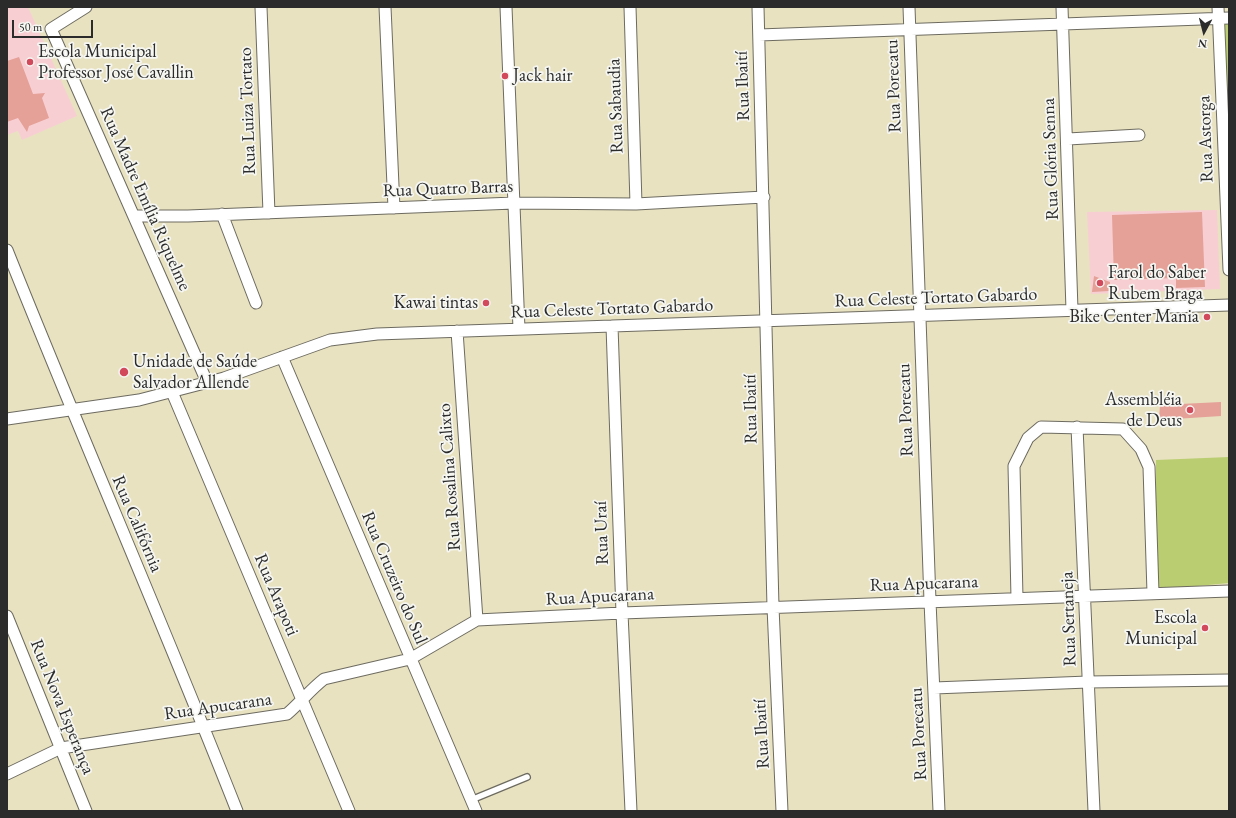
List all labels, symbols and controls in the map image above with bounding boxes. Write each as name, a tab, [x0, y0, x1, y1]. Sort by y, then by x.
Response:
scale bar	[14, 12, 95, 38]
north arrow	[1184, 12, 1224, 52]
text: 50 m	[19, 19, 42, 35]
text: N	[1197, 36, 1208, 51]
street label: Rua Porecatu	[882, 39, 906, 133]
place label: Escola Municipal Professor José Cavallin	[38, 41, 194, 84]
street label: Rua Luiza Tortato	[235, 47, 261, 175]
street label: Rua Ibaití	[731, 51, 755, 121]
marker: Escola Municipal Professor José Cavallin	[25, 57, 35, 67]
street label: Rua Sabaudia	[604, 58, 628, 154]
place label: Jack hair	[513, 65, 573, 87]
marker: Jack hair	[500, 71, 510, 81]
street label: Rua Astorga	[1194, 95, 1218, 183]
street label: Rua Glória Senna	[1038, 98, 1064, 220]
street label: Rua Madre Emília Riquelme	[95, 104, 195, 294]
street label: Rua Quatro Barras	[382, 176, 514, 202]
place label: Farol do Saber Rubem Braga	[1108, 262, 1206, 304]
marker: Farol do Saber Rubem Braga	[1095, 278, 1105, 288]
street label: Rua Celeste Tortato Gabardo	[834, 284, 1038, 312]
place label: Kawai tintas	[393, 292, 478, 314]
street label: Rua Celeste Tortato Gabardo	[510, 295, 714, 323]
marker: Kawai tintas	[481, 298, 491, 308]
place label: Bike Center Mania	[1069, 306, 1199, 328]
marker: Bike Center Mania	[1202, 312, 1212, 322]
place label: Unidade de Saúde Salvador Allende	[133, 351, 257, 394]
street label: Rua Porecatu	[894, 363, 918, 457]
marker: Unidade de Saúde Salvador Allende	[118, 366, 130, 378]
street label: Rua Ibaití	[740, 374, 762, 444]
place label: Assembléia de Deus	[1105, 389, 1182, 432]
street label: Rua Rosalina Calixto	[434, 403, 466, 551]
marker: Assembléia de Deus	[1185, 405, 1195, 415]
street label: Rua Califórnia	[107, 472, 167, 576]
street label: Rua Uraí	[590, 501, 614, 565]
street label: Rua Cruzeiro do Sul	[356, 508, 432, 648]
street label: Rua Arapoti	[249, 551, 303, 639]
street label: Rua Apucarana	[869, 571, 979, 597]
street label: Rua Sertaneja	[1057, 571, 1081, 667]
street label: Rua Apucarana	[545, 583, 655, 611]
place label: Escola Municipal	[1125, 607, 1197, 650]
marker: Escola Municipal	[1200, 623, 1210, 633]
street label: Rua Nova Esperança	[25, 636, 99, 778]
street label: Rua Porecatu	[906, 687, 932, 781]
street label: Rua Apucarana	[163, 689, 273, 725]
street label: Rua Ibaití	[749, 699, 775, 769]

